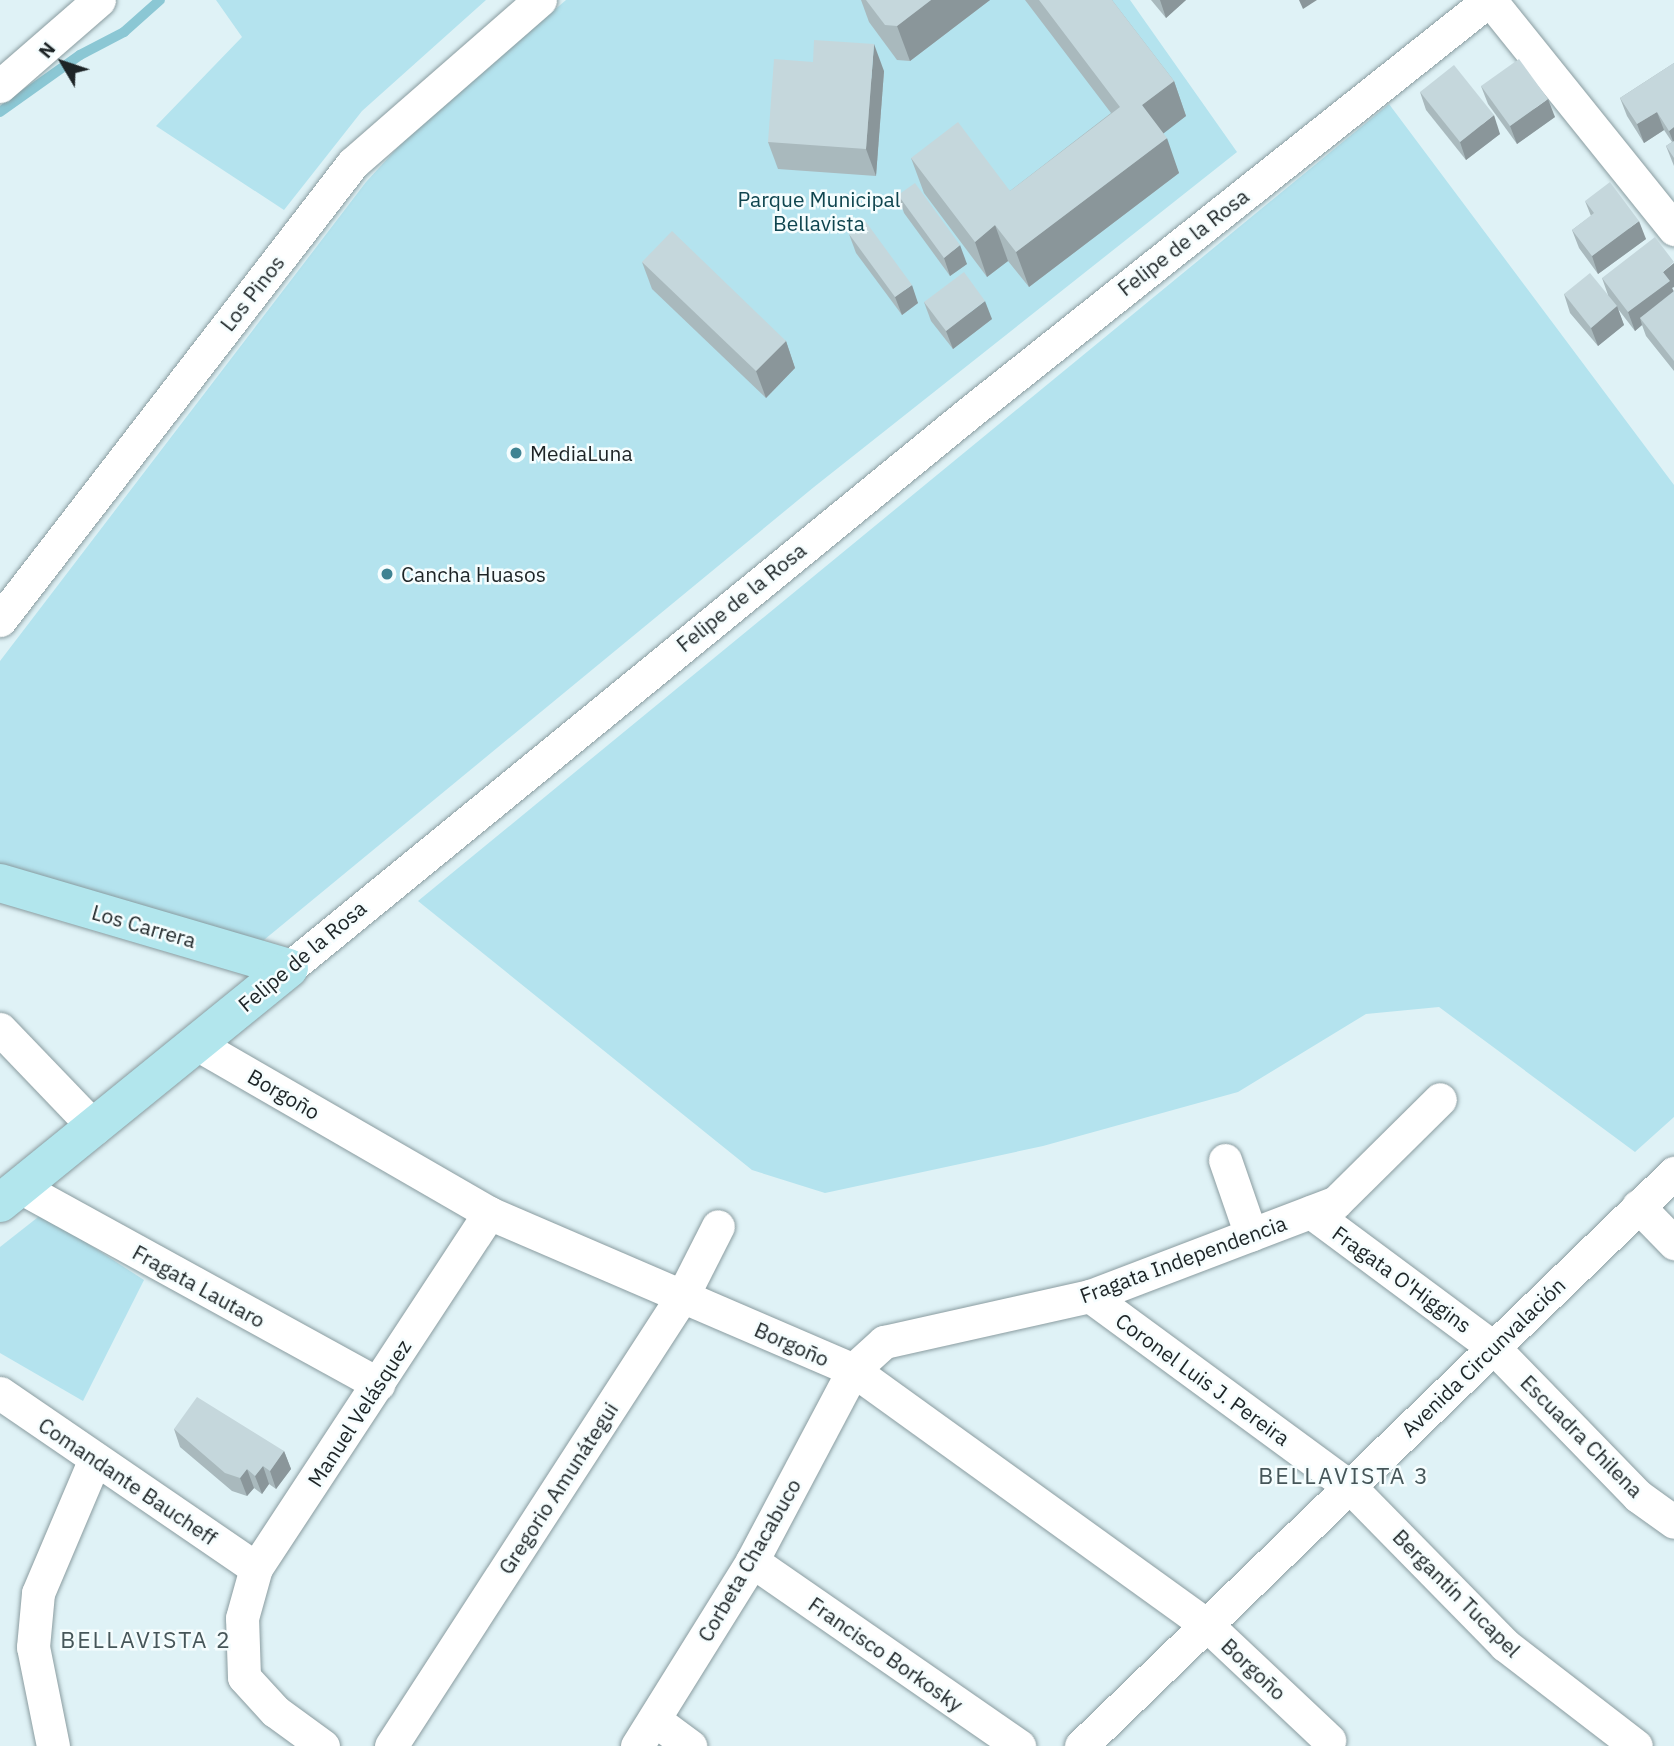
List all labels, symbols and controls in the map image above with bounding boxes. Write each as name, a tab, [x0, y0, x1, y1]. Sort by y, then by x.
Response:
north arrow	[28, 28, 98, 98]
text: N	[33, 37, 60, 63]
street label: Felipe de la Rosa	[1113, 183, 1253, 301]
park label: Parque Municipal Bellavista	[738, 186, 900, 236]
street label: Los Pinos	[215, 250, 289, 336]
place label: MediaLuna	[530, 440, 633, 466]
marker: MediaLuna	[508, 445, 524, 461]
street label: Felipe de la Rosa	[671, 537, 811, 657]
place label: Cancha Huasos	[401, 561, 546, 587]
marker: Cancha Huasos	[379, 566, 395, 582]
street label: Felipe de la Rosa	[233, 895, 371, 1017]
street label: Los Carrera	[89, 899, 199, 953]
street label: Borgoño	[243, 1063, 325, 1125]
street label: Fragata Independencia	[1076, 1210, 1290, 1308]
street label: Fragata O'Higgins	[1328, 1220, 1476, 1338]
street label: Fragata Lautaro	[128, 1239, 270, 1333]
street label: Avenida Circunvalación	[1396, 1272, 1570, 1442]
street label: Coronel Luis J. Pereira	[1111, 1307, 1295, 1451]
street label: Borgoño	[751, 1316, 833, 1372]
street label: Manuel Velásquez	[302, 1335, 416, 1491]
street label: Escuadra Chilena	[1516, 1370, 1648, 1502]
street label: Gregorio Amunátegui	[493, 1397, 623, 1579]
street label: Comandante Baucheff	[34, 1412, 222, 1550]
district label: BELLAVISTA 3	[1260, 1461, 1428, 1489]
street label: Corbeta Chacabuco	[692, 1474, 806, 1646]
street label: Bergantín Tucapel	[1388, 1524, 1526, 1662]
street label: Francisco Borkosky	[804, 1591, 968, 1717]
district label: BELLAVISTA 2	[62, 1625, 230, 1653]
street label: Borgoño	[1216, 1633, 1292, 1705]

